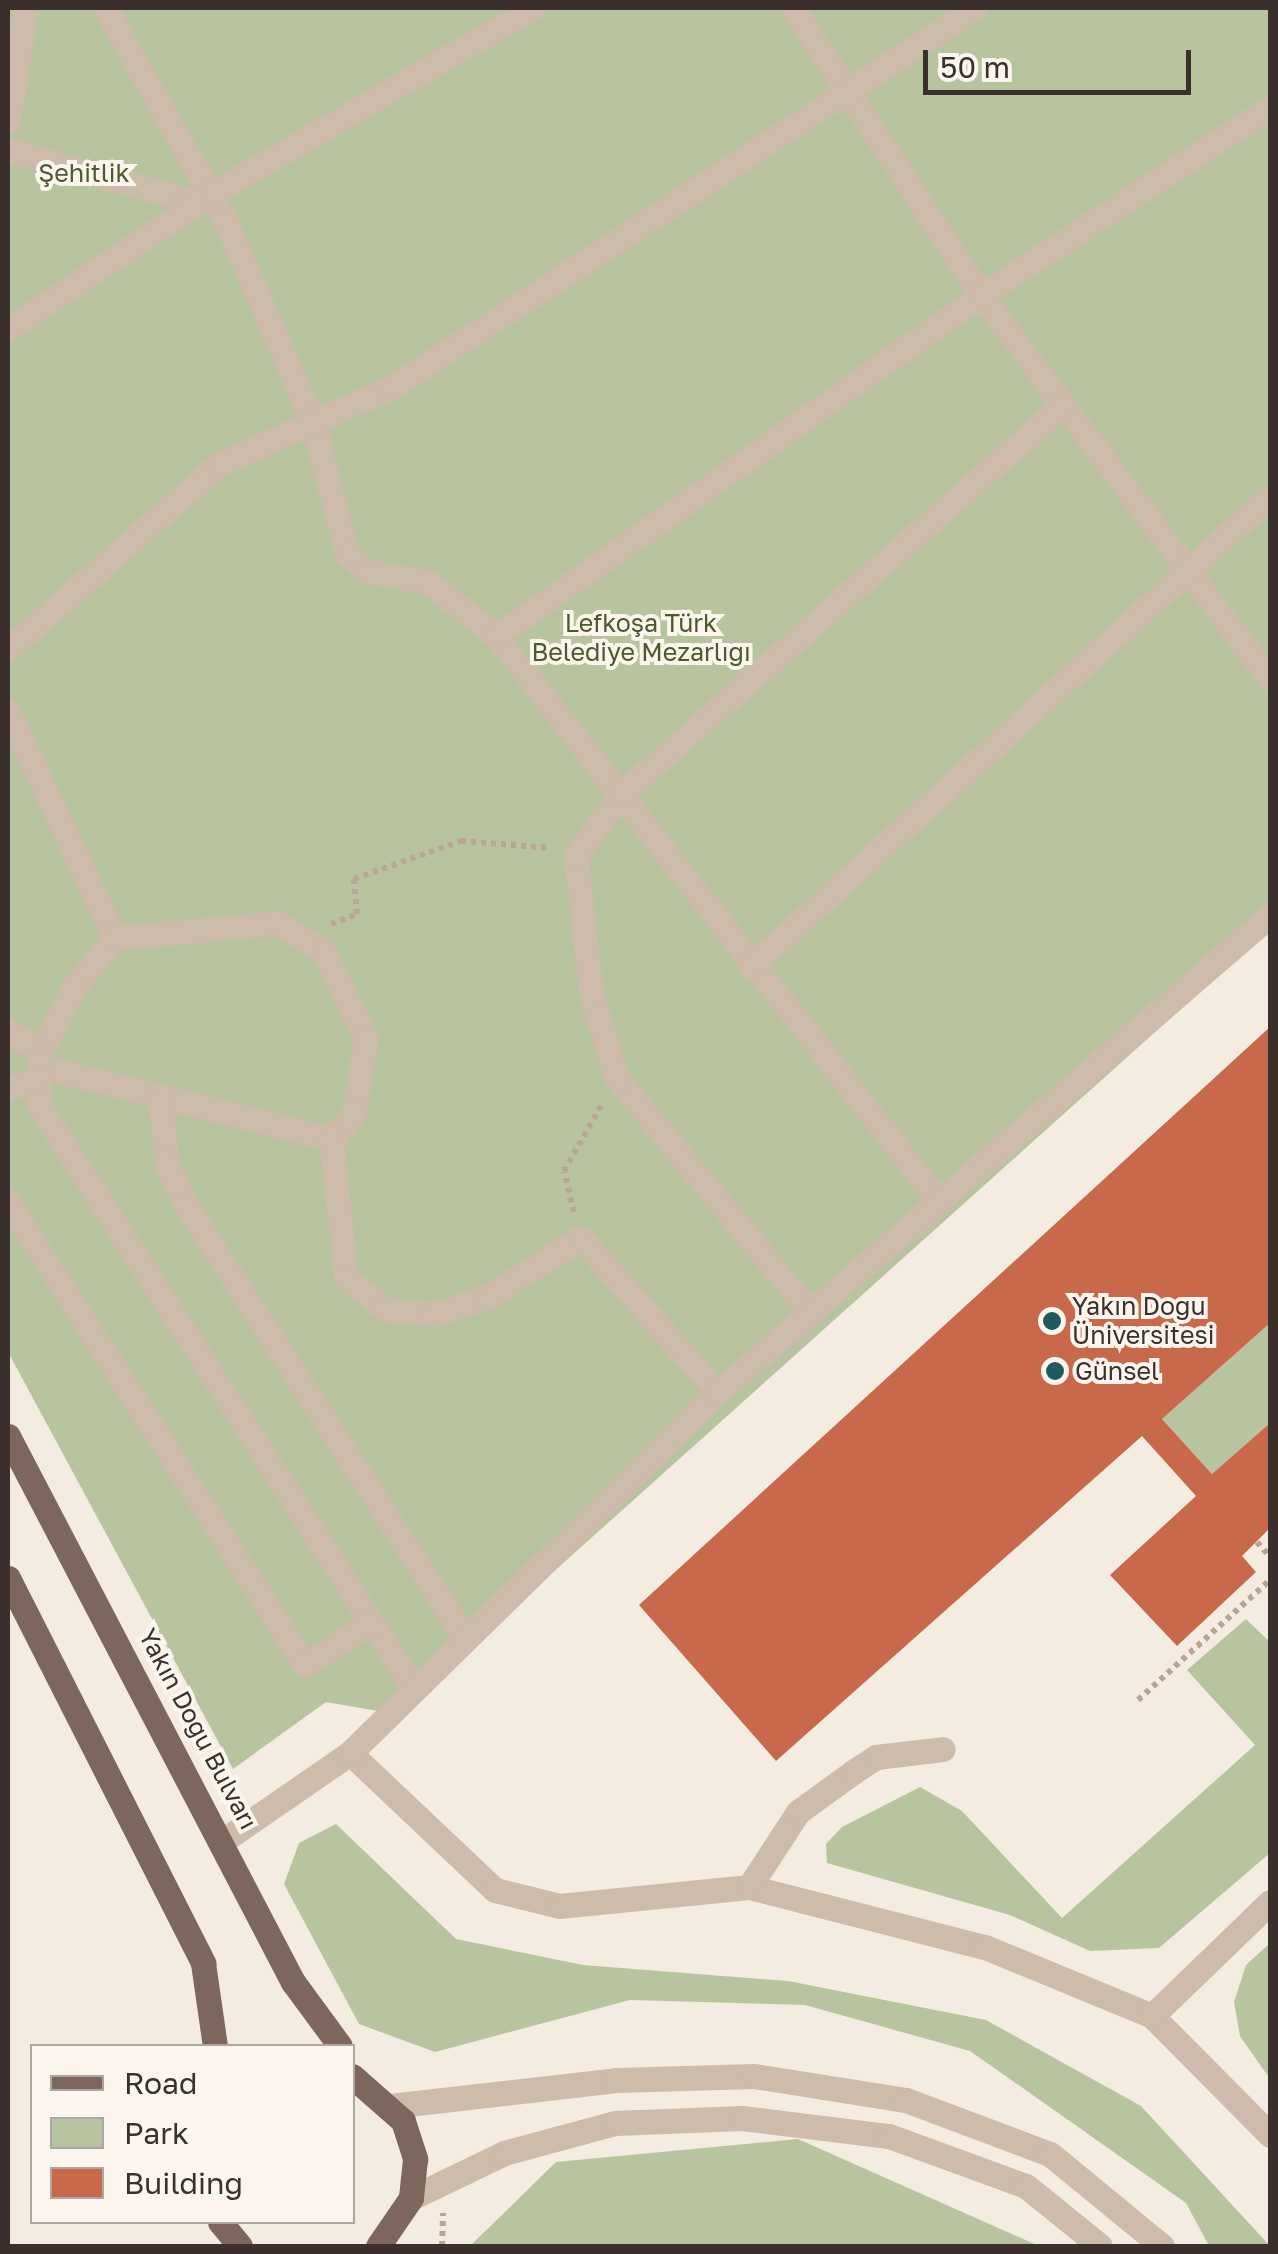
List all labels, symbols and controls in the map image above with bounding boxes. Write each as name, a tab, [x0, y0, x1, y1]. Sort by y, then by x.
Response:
scale bar	[928, 30, 1196, 92]
text: 50 m	[940, 49, 1010, 85]
park label: Şehitlik	[38, 158, 130, 188]
park label: Lefkoşa Türk Belediye Mezarlığı	[531, 609, 751, 668]
place label: Yakın Doğu Üniversitesi	[1072, 1292, 1214, 1351]
marker: Yakın Doğu Üniversitesi	[1041, 1310, 1063, 1332]
place label: Günsel	[1075, 1356, 1159, 1386]
marker: Günsel	[1044, 1360, 1066, 1382]
street label: Yakın Doğu Bulvarı	[132, 1623, 264, 1835]
legend	[30, 2044, 355, 2224]
text: Road	[124, 2065, 198, 2101]
text: Park	[124, 2115, 189, 2151]
text: Building	[124, 2165, 243, 2201]

